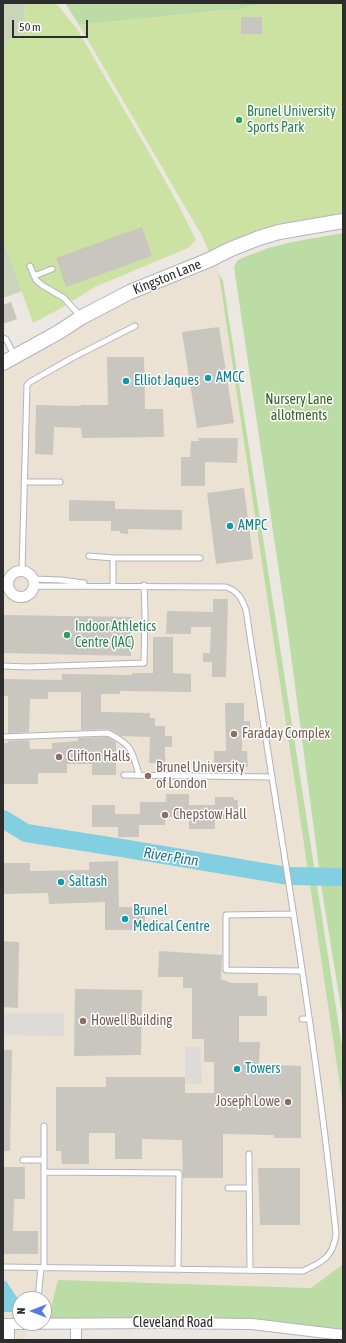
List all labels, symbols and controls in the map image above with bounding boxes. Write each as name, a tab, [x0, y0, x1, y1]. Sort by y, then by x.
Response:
scale bar	[14, 12, 90, 38]
text: 50 m	[19, 20, 41, 34]
place label: Brunel University Sports Park	[247, 104, 336, 136]
marker: Brunel University Sports Park	[234, 115, 244, 125]
street label: Kingston Lane	[130, 256, 204, 298]
place label: AMCC	[216, 370, 245, 386]
place label: Elliot Jaques	[134, 373, 199, 389]
marker: AMCC	[203, 373, 213, 383]
marker: Elliot Jaques	[121, 376, 131, 386]
park label: Nursery Lane allotments	[265, 392, 333, 424]
place label: AMPC	[238, 518, 267, 534]
marker: AMPC	[225, 521, 235, 531]
place label: Indoor Athletics Centre (IAC)	[75, 619, 156, 652]
marker: Indoor Athletics Centre (IAC)	[62, 630, 72, 640]
place label: Faraday Complex	[242, 726, 330, 742]
marker: Faraday Complex	[229, 729, 239, 739]
place label: Clifton Halls	[67, 749, 130, 765]
marker: Clifton Halls	[54, 752, 64, 762]
place label: Brunel University of London	[156, 760, 245, 792]
marker: Brunel University of London	[143, 771, 153, 781]
place label: Chepstow Hall	[173, 807, 247, 823]
marker: Chepstow Hall	[160, 810, 170, 820]
water label: River Pinn	[142, 844, 200, 870]
place label: Saltash	[69, 874, 107, 890]
marker: Saltash	[56, 877, 66, 887]
place label: Brunel Medical Centre	[133, 903, 210, 936]
marker: Brunel Medical Centre	[120, 914, 130, 924]
place label: Howell Building	[91, 1013, 172, 1029]
marker: Howell Building	[78, 1016, 88, 1026]
place label: Towers	[245, 1061, 280, 1077]
marker: Towers	[232, 1064, 242, 1074]
place label: Joseph Lowe	[216, 1094, 280, 1110]
marker: Joseph Lowe	[283, 1097, 293, 1107]
north arrow	[12, 1291, 52, 1331]
text: N	[15, 1308, 27, 1314]
street label: Cleveland Road	[133, 1315, 213, 1331]

